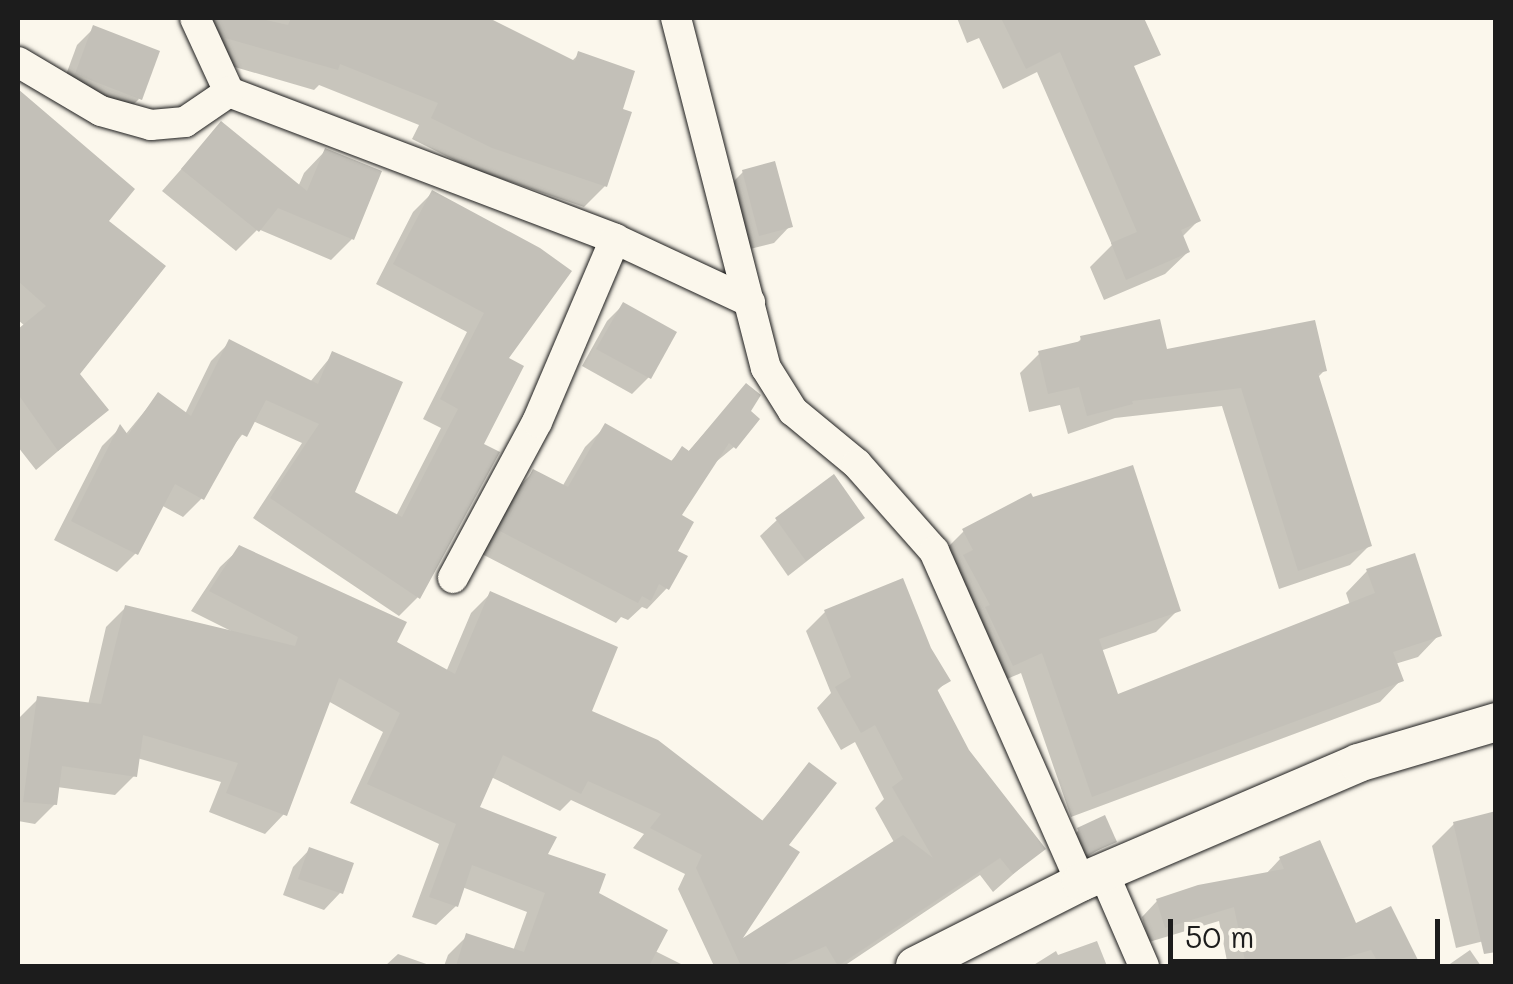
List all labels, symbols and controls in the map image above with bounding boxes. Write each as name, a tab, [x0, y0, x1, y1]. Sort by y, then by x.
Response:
scale bar	[1173, 899, 1446, 961]
text: 50 m	[1185, 916, 1255, 956]

